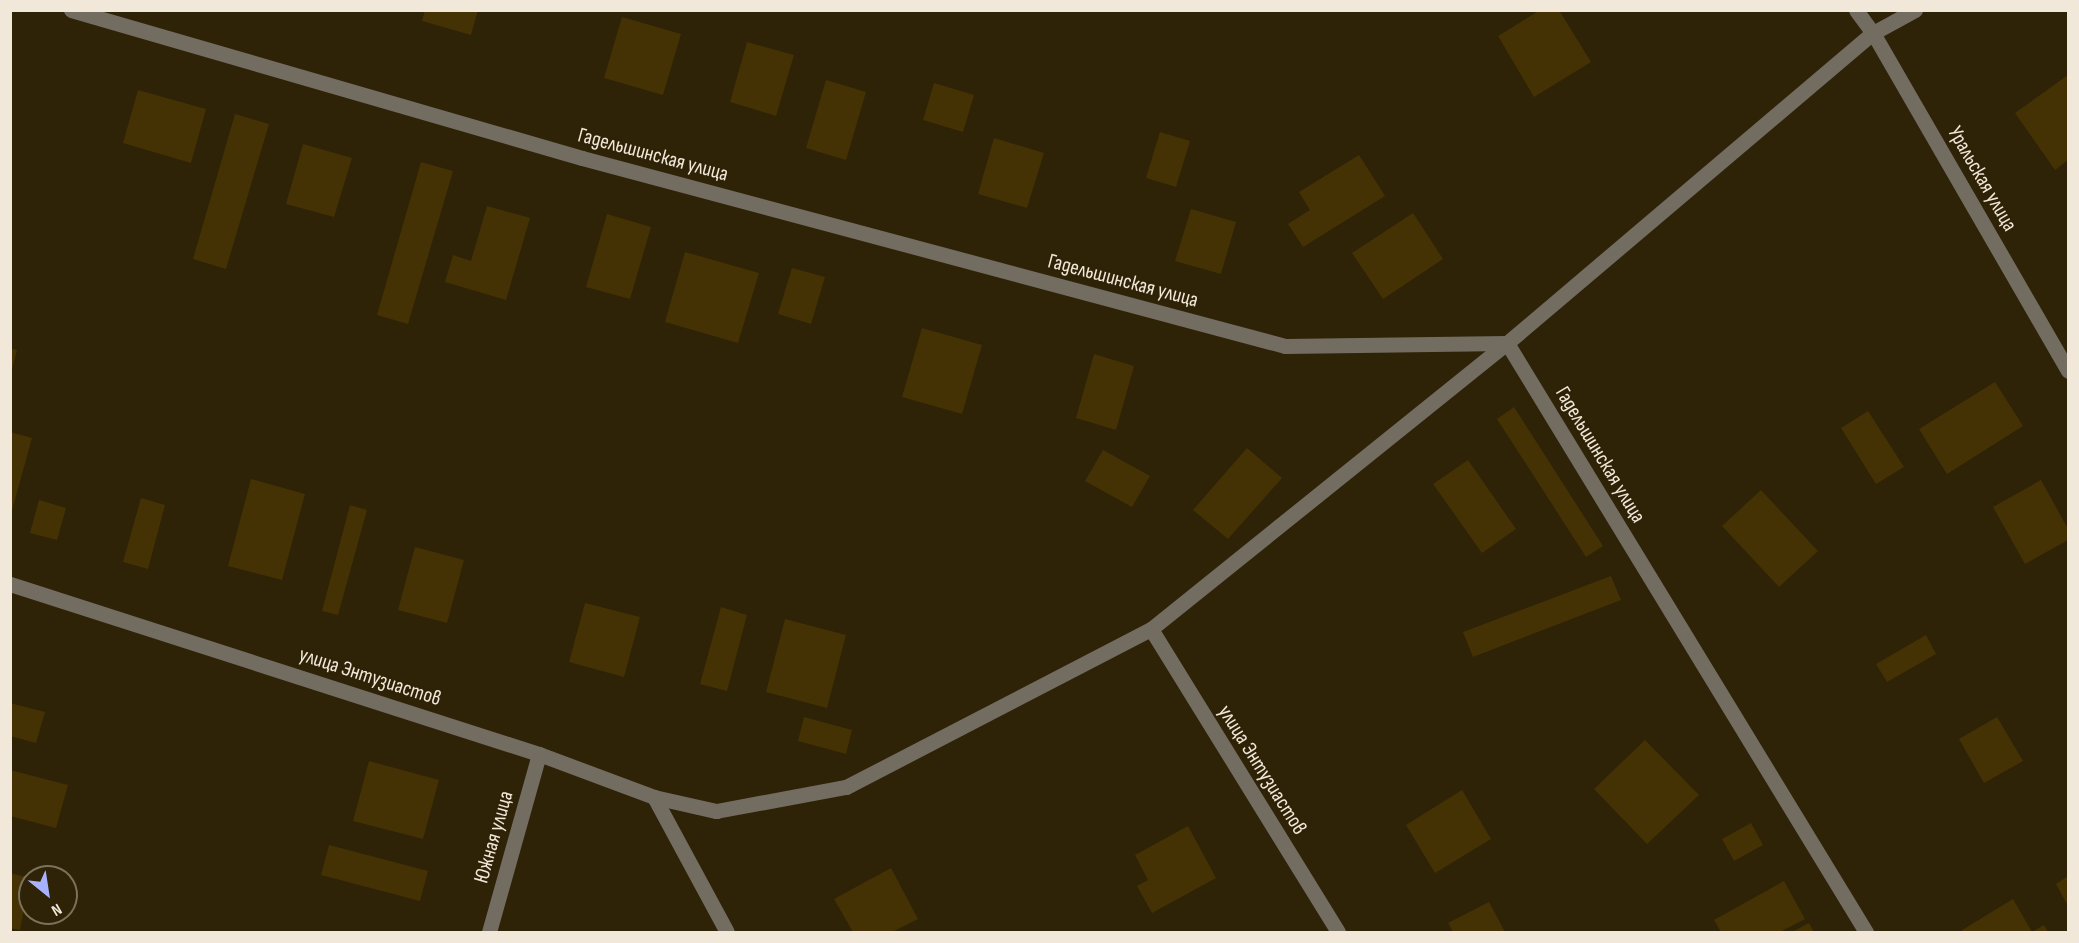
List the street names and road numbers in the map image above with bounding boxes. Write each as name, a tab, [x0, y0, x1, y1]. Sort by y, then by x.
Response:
street label: Уральская улица	[1942, 122, 2022, 236]
street label: Гадельшинская улица	[575, 123, 731, 187]
street label: Гадельшинская улица	[1045, 249, 1201, 313]
street label: Гадельшинская улица	[1549, 382, 1651, 528]
street label: улица Энтузиастов	[296, 642, 444, 712]
street label: улица Энтузиастов	[1212, 701, 1312, 839]
street label: Южная улица	[469, 788, 519, 886]

